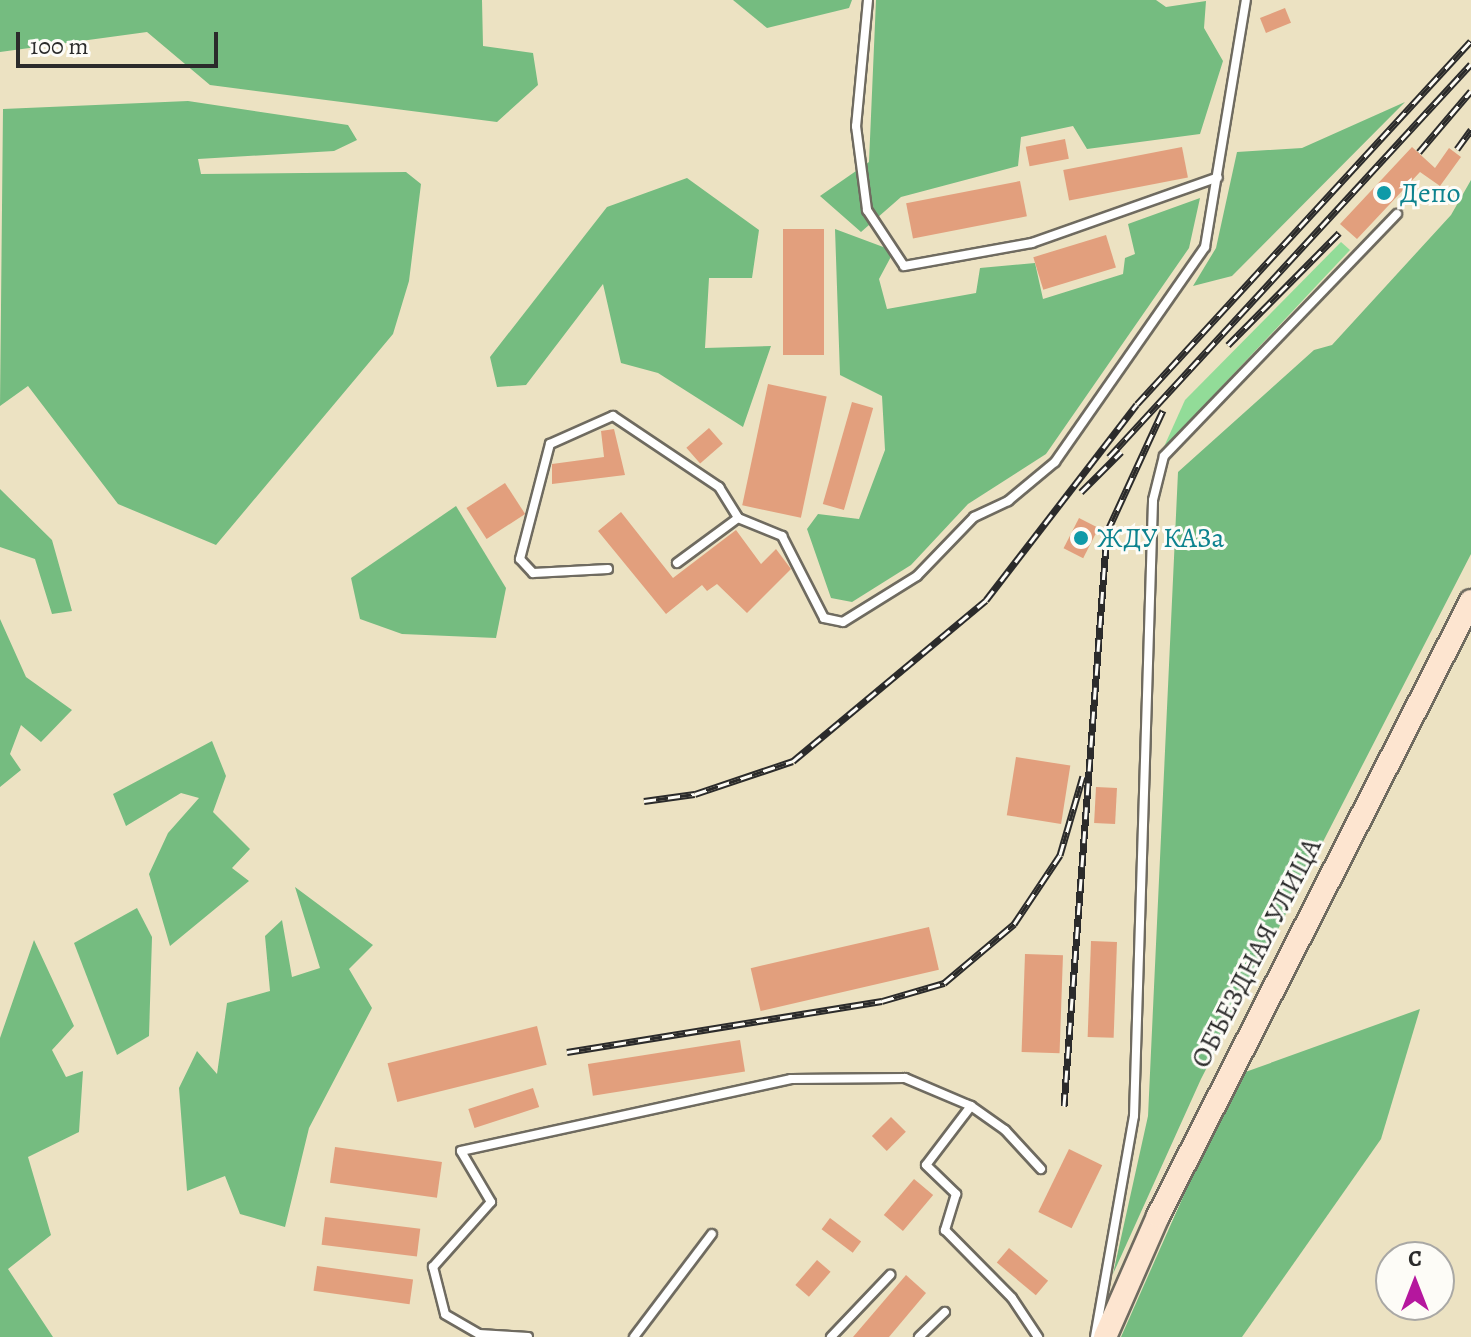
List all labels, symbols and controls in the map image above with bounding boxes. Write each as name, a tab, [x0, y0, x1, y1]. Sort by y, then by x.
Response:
scale bar	[20, 16, 222, 66]
text: 100 m	[30, 30, 89, 62]
place label: Депо	[1400, 176, 1461, 210]
marker: Депо	[1375, 184, 1393, 202]
place label: ЖДУ КАЗа	[1097, 521, 1224, 555]
marker: ЖДУ КАЗа	[1072, 529, 1090, 547]
street label: ОБЪЕЗДНАЯ УЛИЦА	[1184, 833, 1328, 1073]
north arrow	[1375, 1241, 1455, 1321]
text: С	[1408, 1244, 1422, 1274]

